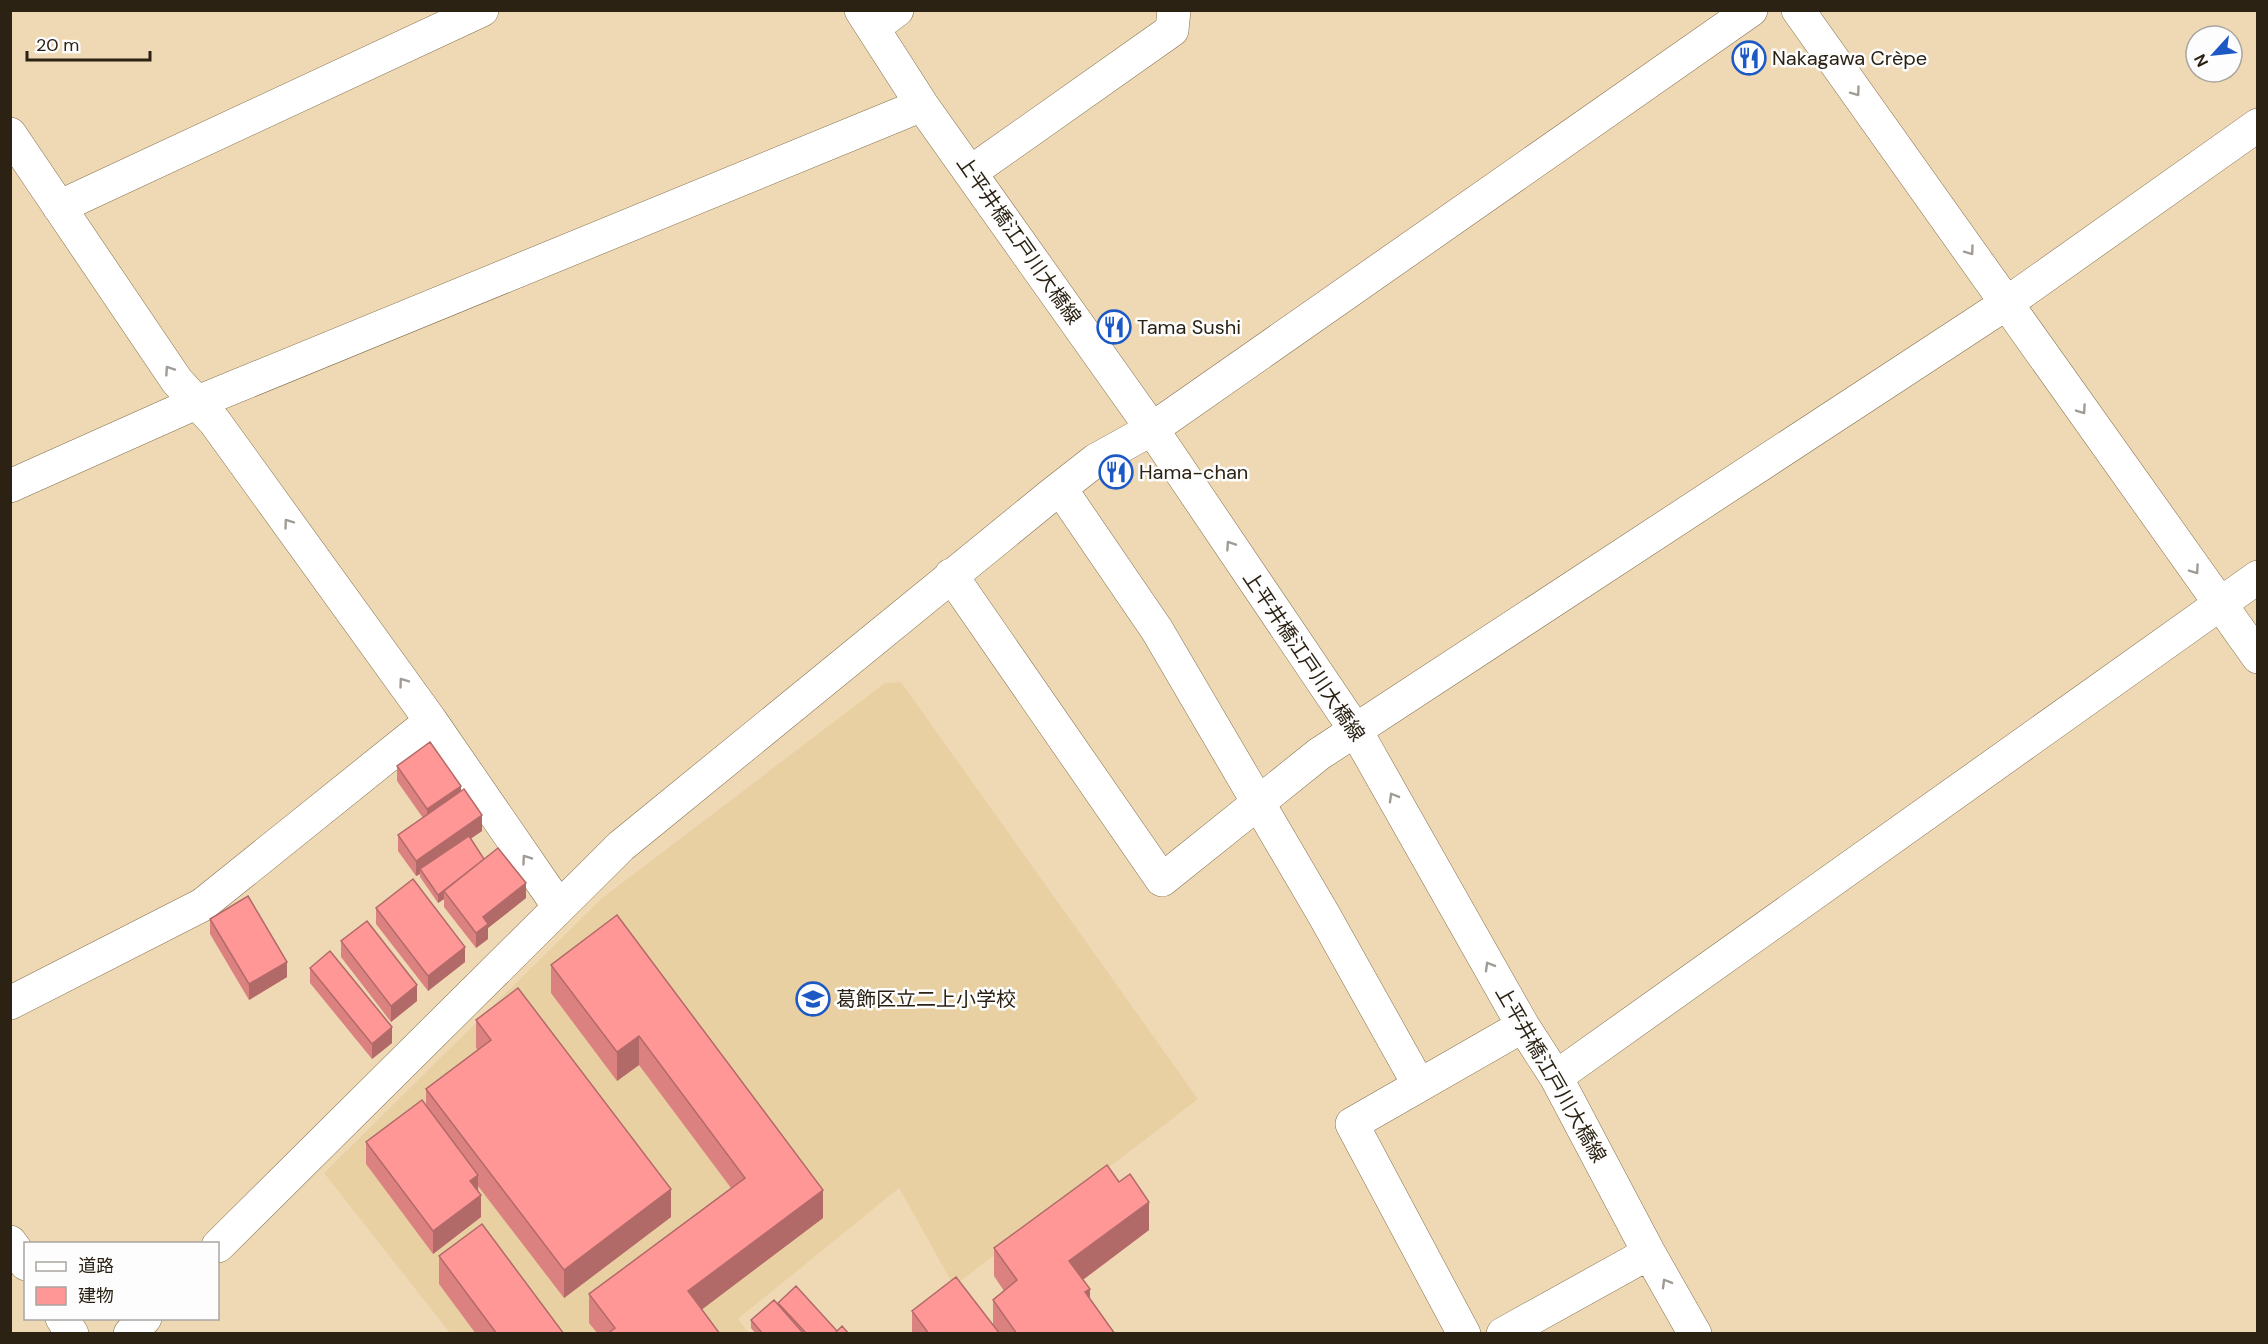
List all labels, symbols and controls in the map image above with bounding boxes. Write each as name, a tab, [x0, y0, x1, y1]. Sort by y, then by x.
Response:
scale bar	[27, 24, 150, 62]
north arrow	[2184, 24, 2244, 84]
text: 20 m	[36, 33, 79, 57]
restaurant icon: Nakagawa Crèpe	[1731, 40, 1767, 76]
place label: Nakagawa Crèpe	[1772, 45, 1927, 71]
text: N	[2189, 51, 2213, 71]
one-way arrow	[1849, 86, 1860, 97]
street label: 上平井橋江戸川大橋線	[951, 151, 1087, 329]
one-way arrow	[1962, 244, 1973, 255]
restaurant icon: Tama Sushi	[1096, 309, 1132, 345]
place label: Tama Sushi	[1137, 314, 1241, 340]
one-way arrow	[165, 365, 176, 376]
one-way arrow	[2075, 404, 2086, 415]
restaurant icon: Hama-chan	[1098, 454, 1134, 490]
place label: Hama-chan	[1139, 459, 1248, 485]
one-way arrow	[285, 519, 296, 530]
one-way arrow	[1226, 541, 1237, 552]
one-way arrow	[2188, 563, 2199, 574]
street label: 上平井橋江戸川大橋線	[1237, 566, 1371, 746]
one-way arrow	[399, 677, 410, 688]
one-way arrow	[1389, 793, 1400, 803]
one-way arrow	[522, 854, 533, 865]
one-way arrow	[1485, 962, 1496, 972]
school or university icon: 葛飾区立二上小学校	[795, 981, 831, 1017]
street label: 上平井橋江戸川大橋線	[1490, 981, 1612, 1167]
place label: 葛飾区立二上小学校	[836, 986, 1016, 1012]
legend	[24, 1242, 219, 1320]
text: 道路	[78, 1254, 114, 1278]
one-way arrow	[1662, 1279, 1674, 1289]
text: 建物	[78, 1284, 114, 1308]

